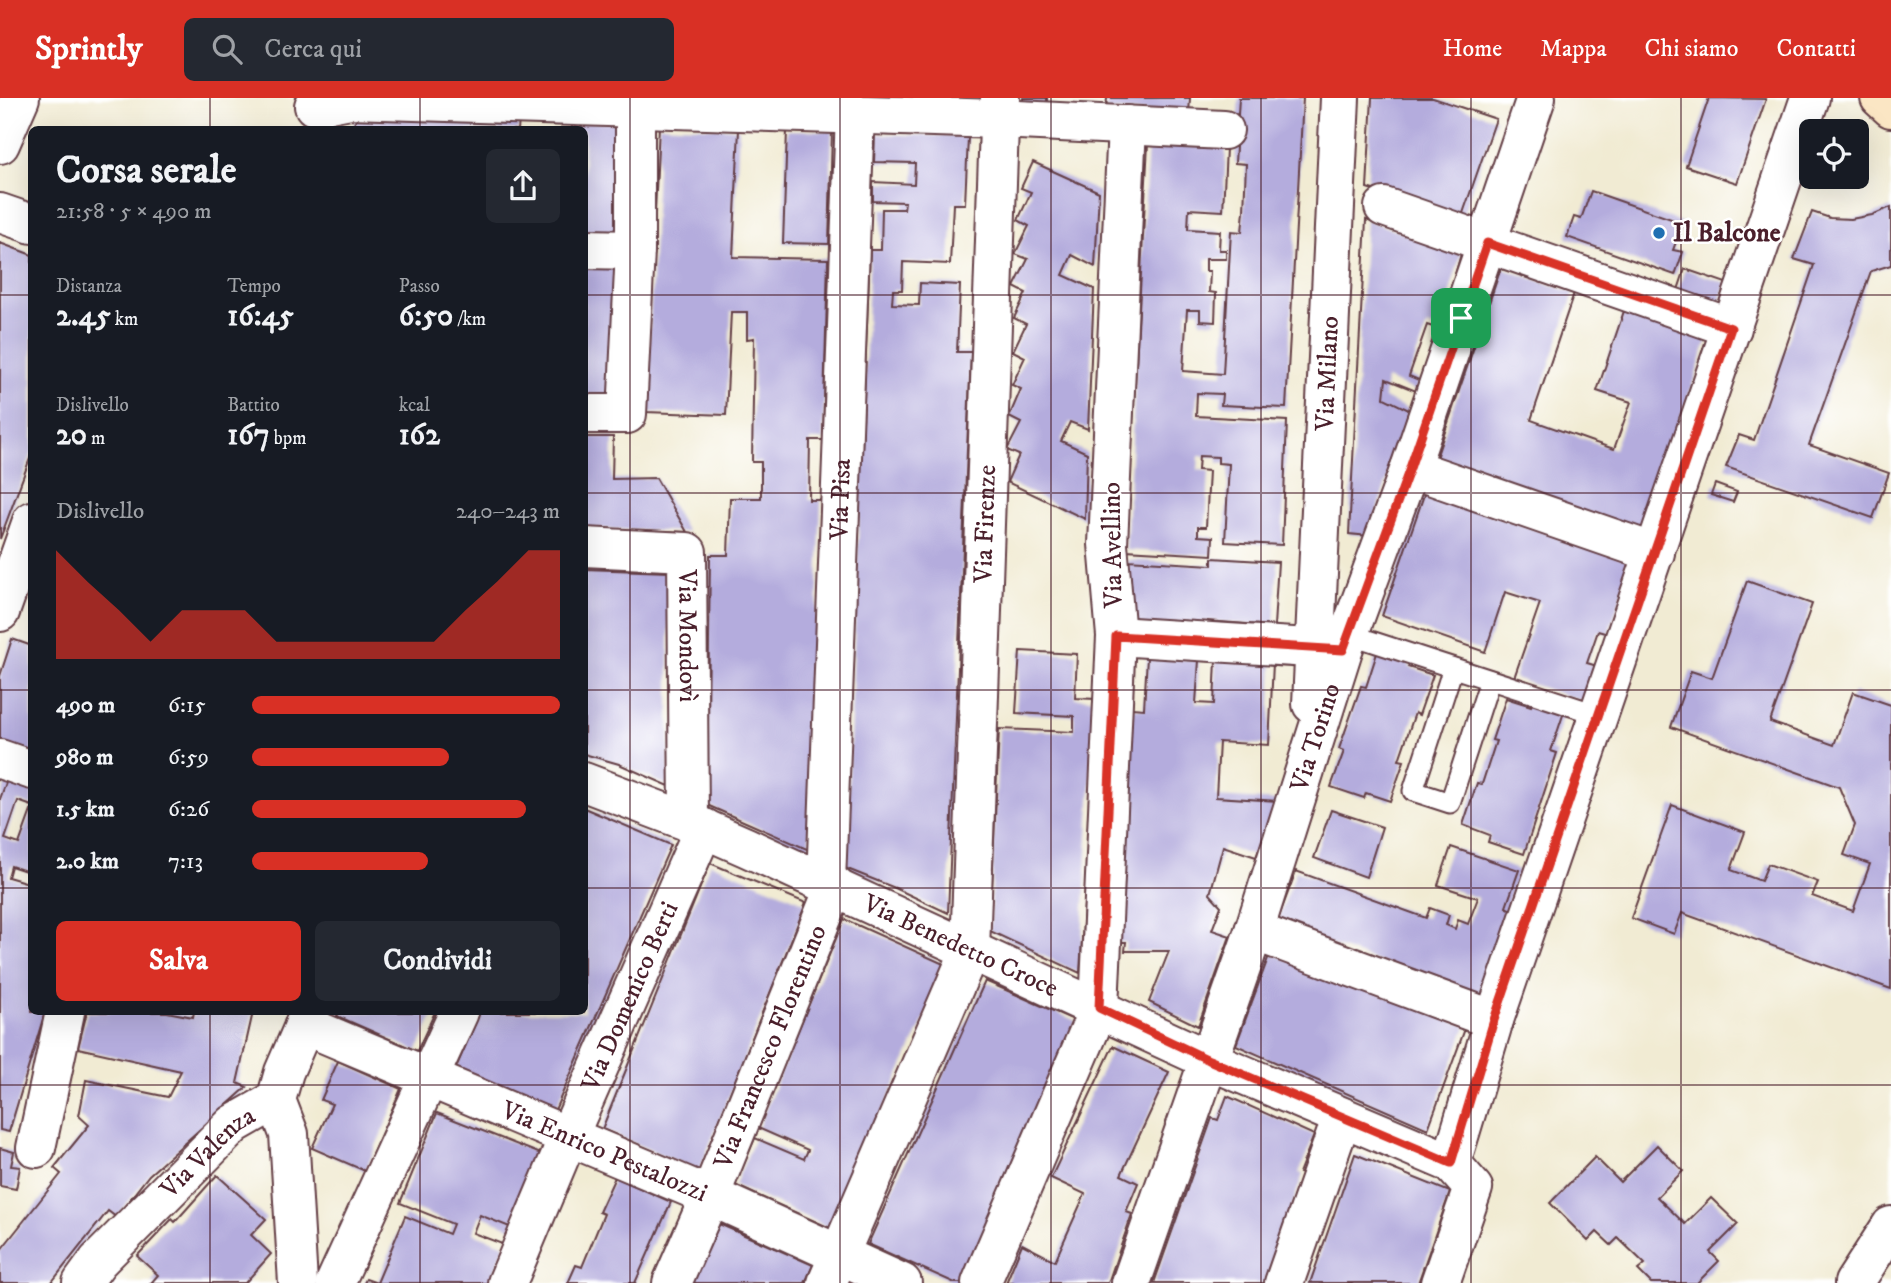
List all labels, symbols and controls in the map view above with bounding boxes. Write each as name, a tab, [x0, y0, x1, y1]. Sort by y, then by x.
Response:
search box	[184, 18, 674, 81]
text: Sprintly	[35, 29, 142, 70]
icon: search	[208, 30, 246, 68]
text: Cerca qui	[264, 33, 362, 66]
text: Home	[1443, 34, 1502, 64]
text: Mappa	[1540, 34, 1607, 64]
text: Chi siamo	[1645, 34, 1739, 64]
text: Contatti	[1777, 34, 1856, 64]
map controls	[1799, 119, 1869, 189]
button: locate	[1799, 119, 1869, 189]
text: Corsa serale	[56, 147, 236, 195]
button: share	[486, 149, 560, 223]
text: 21:58 · 5 × 490 m	[56, 197, 212, 226]
place label: Il Balcone	[1673, 217, 1781, 250]
marker: Il Balcone	[1651, 225, 1667, 241]
text: Distanza	[56, 275, 122, 298]
text: Tempo	[227, 275, 281, 298]
text: Passo	[399, 275, 440, 298]
pin	[1431, 288, 1491, 348]
text: 2.45	[56, 298, 111, 335]
text: 16:45	[227, 298, 294, 335]
text: 6:50	[399, 298, 453, 335]
icon: arrive	[1442, 299, 1480, 337]
text: km	[111, 308, 138, 331]
text: /km	[453, 308, 486, 331]
street label: Via Milano	[1308, 315, 1346, 433]
text: Dislivello	[56, 394, 129, 417]
text: Battito	[227, 394, 280, 417]
text: kcal	[399, 394, 430, 417]
text: 20	[56, 417, 87, 454]
text: 167	[227, 417, 270, 454]
text: 162	[399, 417, 440, 454]
text: m	[87, 427, 105, 450]
text: bpm	[270, 427, 306, 450]
street label: Via Pisa	[822, 458, 858, 541]
street label: Via Firenze	[966, 464, 1004, 584]
street label: Via Avellino	[1095, 482, 1131, 609]
text: Dislivello	[56, 497, 144, 526]
text: 240–243 m	[456, 497, 560, 526]
street label: Via Mondovì	[671, 568, 705, 702]
street label: Via Torino	[1282, 679, 1348, 797]
text: 490 m	[56, 691, 115, 720]
text: 6:15	[168, 691, 206, 720]
text: 980 m	[56, 743, 114, 772]
text: 6:59	[168, 743, 209, 772]
text: 1.5 km	[56, 795, 115, 824]
text: 6:26	[168, 795, 209, 824]
text: 2.0 km	[56, 847, 119, 876]
text: 7:13	[168, 847, 203, 876]
street label: Via Benedetto Croce	[857, 886, 1064, 1005]
street label: Via Domenico Berti	[574, 896, 686, 1097]
street label: Via Francesco Florentino	[706, 920, 834, 1174]
button: Salva	[56, 921, 301, 1001]
button: Condividi	[315, 921, 560, 1001]
street label: Via Enrico Pestalozzi	[495, 1093, 713, 1210]
street label: Via Valenza	[152, 1099, 261, 1206]

